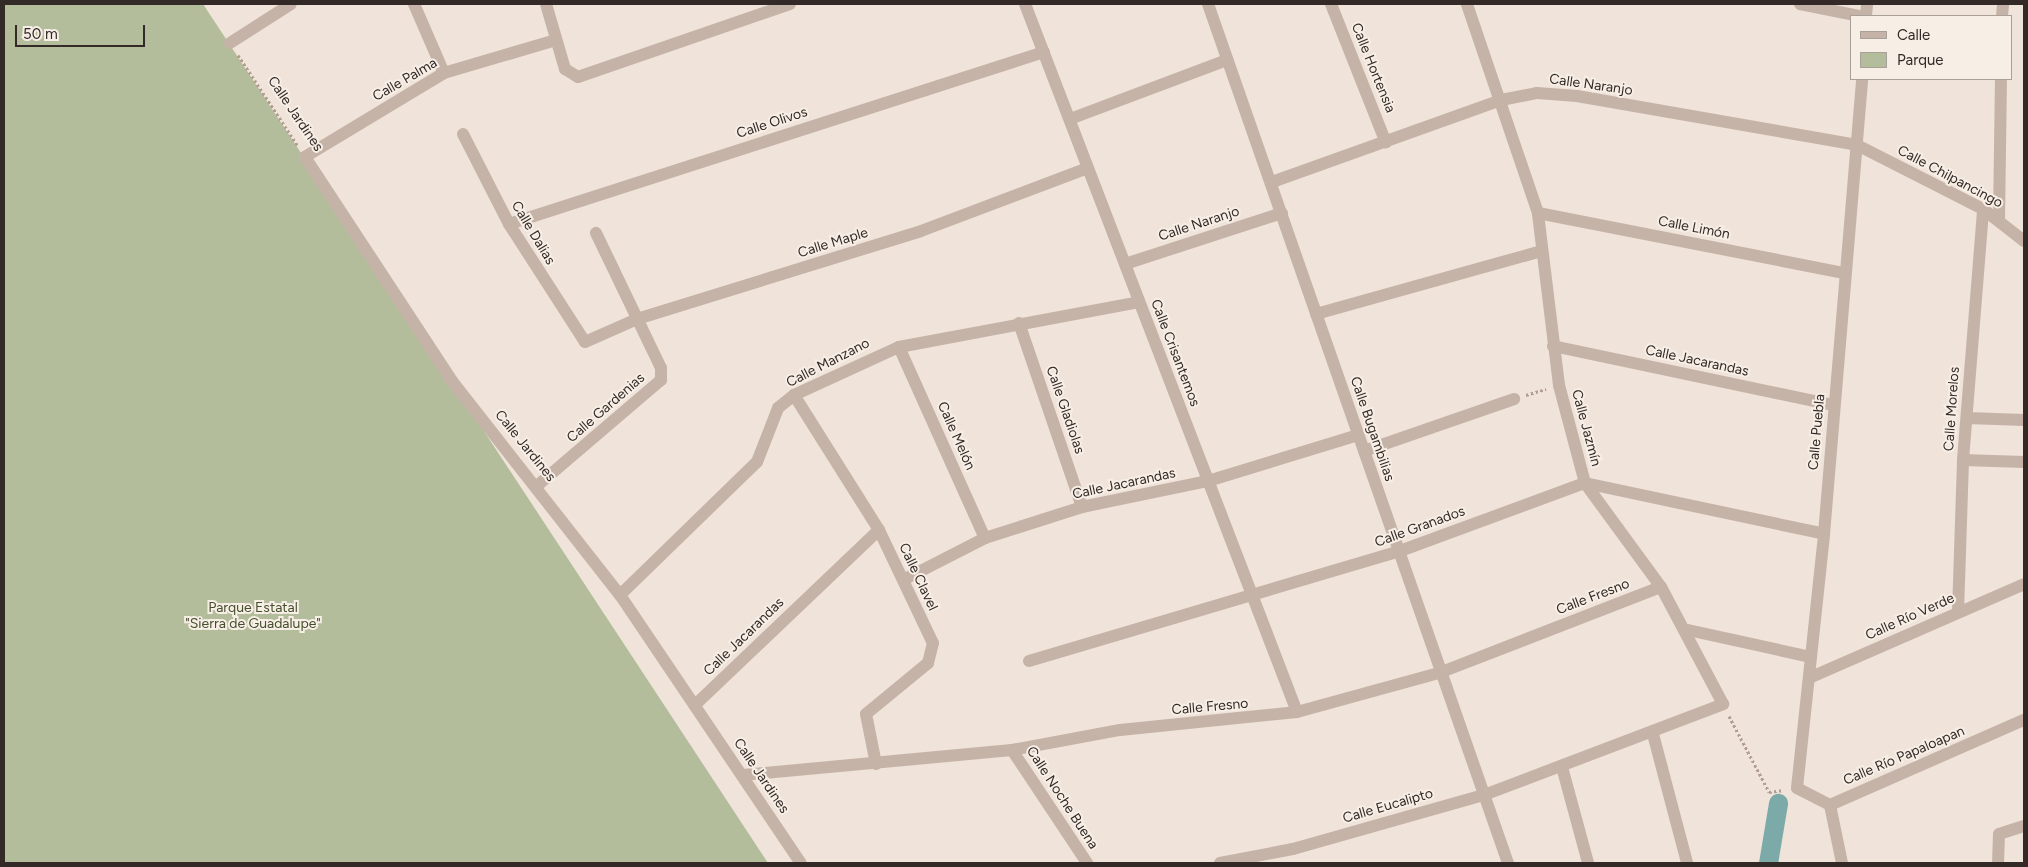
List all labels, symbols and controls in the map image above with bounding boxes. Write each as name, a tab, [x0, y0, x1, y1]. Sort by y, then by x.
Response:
scale bar	[18, 15, 148, 47]
legend	[1850, 15, 2013, 80]
street label: Calle Hortensia	[1347, 21, 1399, 115]
text: 50 m	[23, 25, 58, 43]
text: Calle	[1897, 26, 1930, 44]
text: Parque	[1897, 51, 1944, 69]
street label: Calle Palma	[370, 55, 440, 105]
street label: Calle Naranjo	[1548, 71, 1634, 99]
street label: Calle Jardines	[264, 73, 326, 155]
street label: Calle Olivos	[734, 104, 810, 142]
street label: Calle Chilpancingo	[1894, 142, 2006, 212]
street label: Calle Dalias	[507, 198, 559, 268]
street label: Calle Naranjo	[1156, 203, 1242, 245]
street label: Calle Limón	[1657, 213, 1731, 243]
street label: Calle Maple	[796, 224, 870, 262]
street label: Calle Crisantemos	[1147, 297, 1203, 409]
street label: Calle Manzano	[784, 335, 872, 391]
street label: Calle Jacarandas	[1644, 342, 1750, 380]
street label: Calle Gladiolas	[1042, 364, 1088, 456]
street label: Calle Morelos	[1941, 366, 1963, 452]
street label: Calle Gardenias	[564, 370, 648, 446]
street label: Calle Bugambilias	[1346, 374, 1398, 484]
street label: Calle Jazmín	[1568, 388, 1604, 468]
street label: Calle Puebla	[1805, 393, 1829, 471]
street label: Calle Melón	[933, 399, 979, 473]
street label: Calle Jardines	[491, 407, 559, 485]
street label: Calle Jacarandas	[1071, 465, 1177, 503]
street label: Calle Granados	[1373, 503, 1467, 551]
street label: Calle Clavel	[895, 541, 941, 613]
street label: Calle Fresno	[1554, 575, 1632, 619]
street label: Calle Río Verde	[1863, 590, 1957, 644]
street label: Calle Jacarandas	[700, 594, 788, 680]
park label: Parque Estatal "Sierra de Guadalupe"	[185, 600, 321, 632]
street label: Calle Fresno	[1171, 695, 1249, 719]
street label: Calle Río Papaloapan	[1841, 723, 1967, 789]
street label: Calle Jardines	[730, 735, 792, 817]
street label: Calle Noche Buena	[1023, 744, 1101, 852]
street label: Calle Eucalipto	[1341, 785, 1435, 827]

